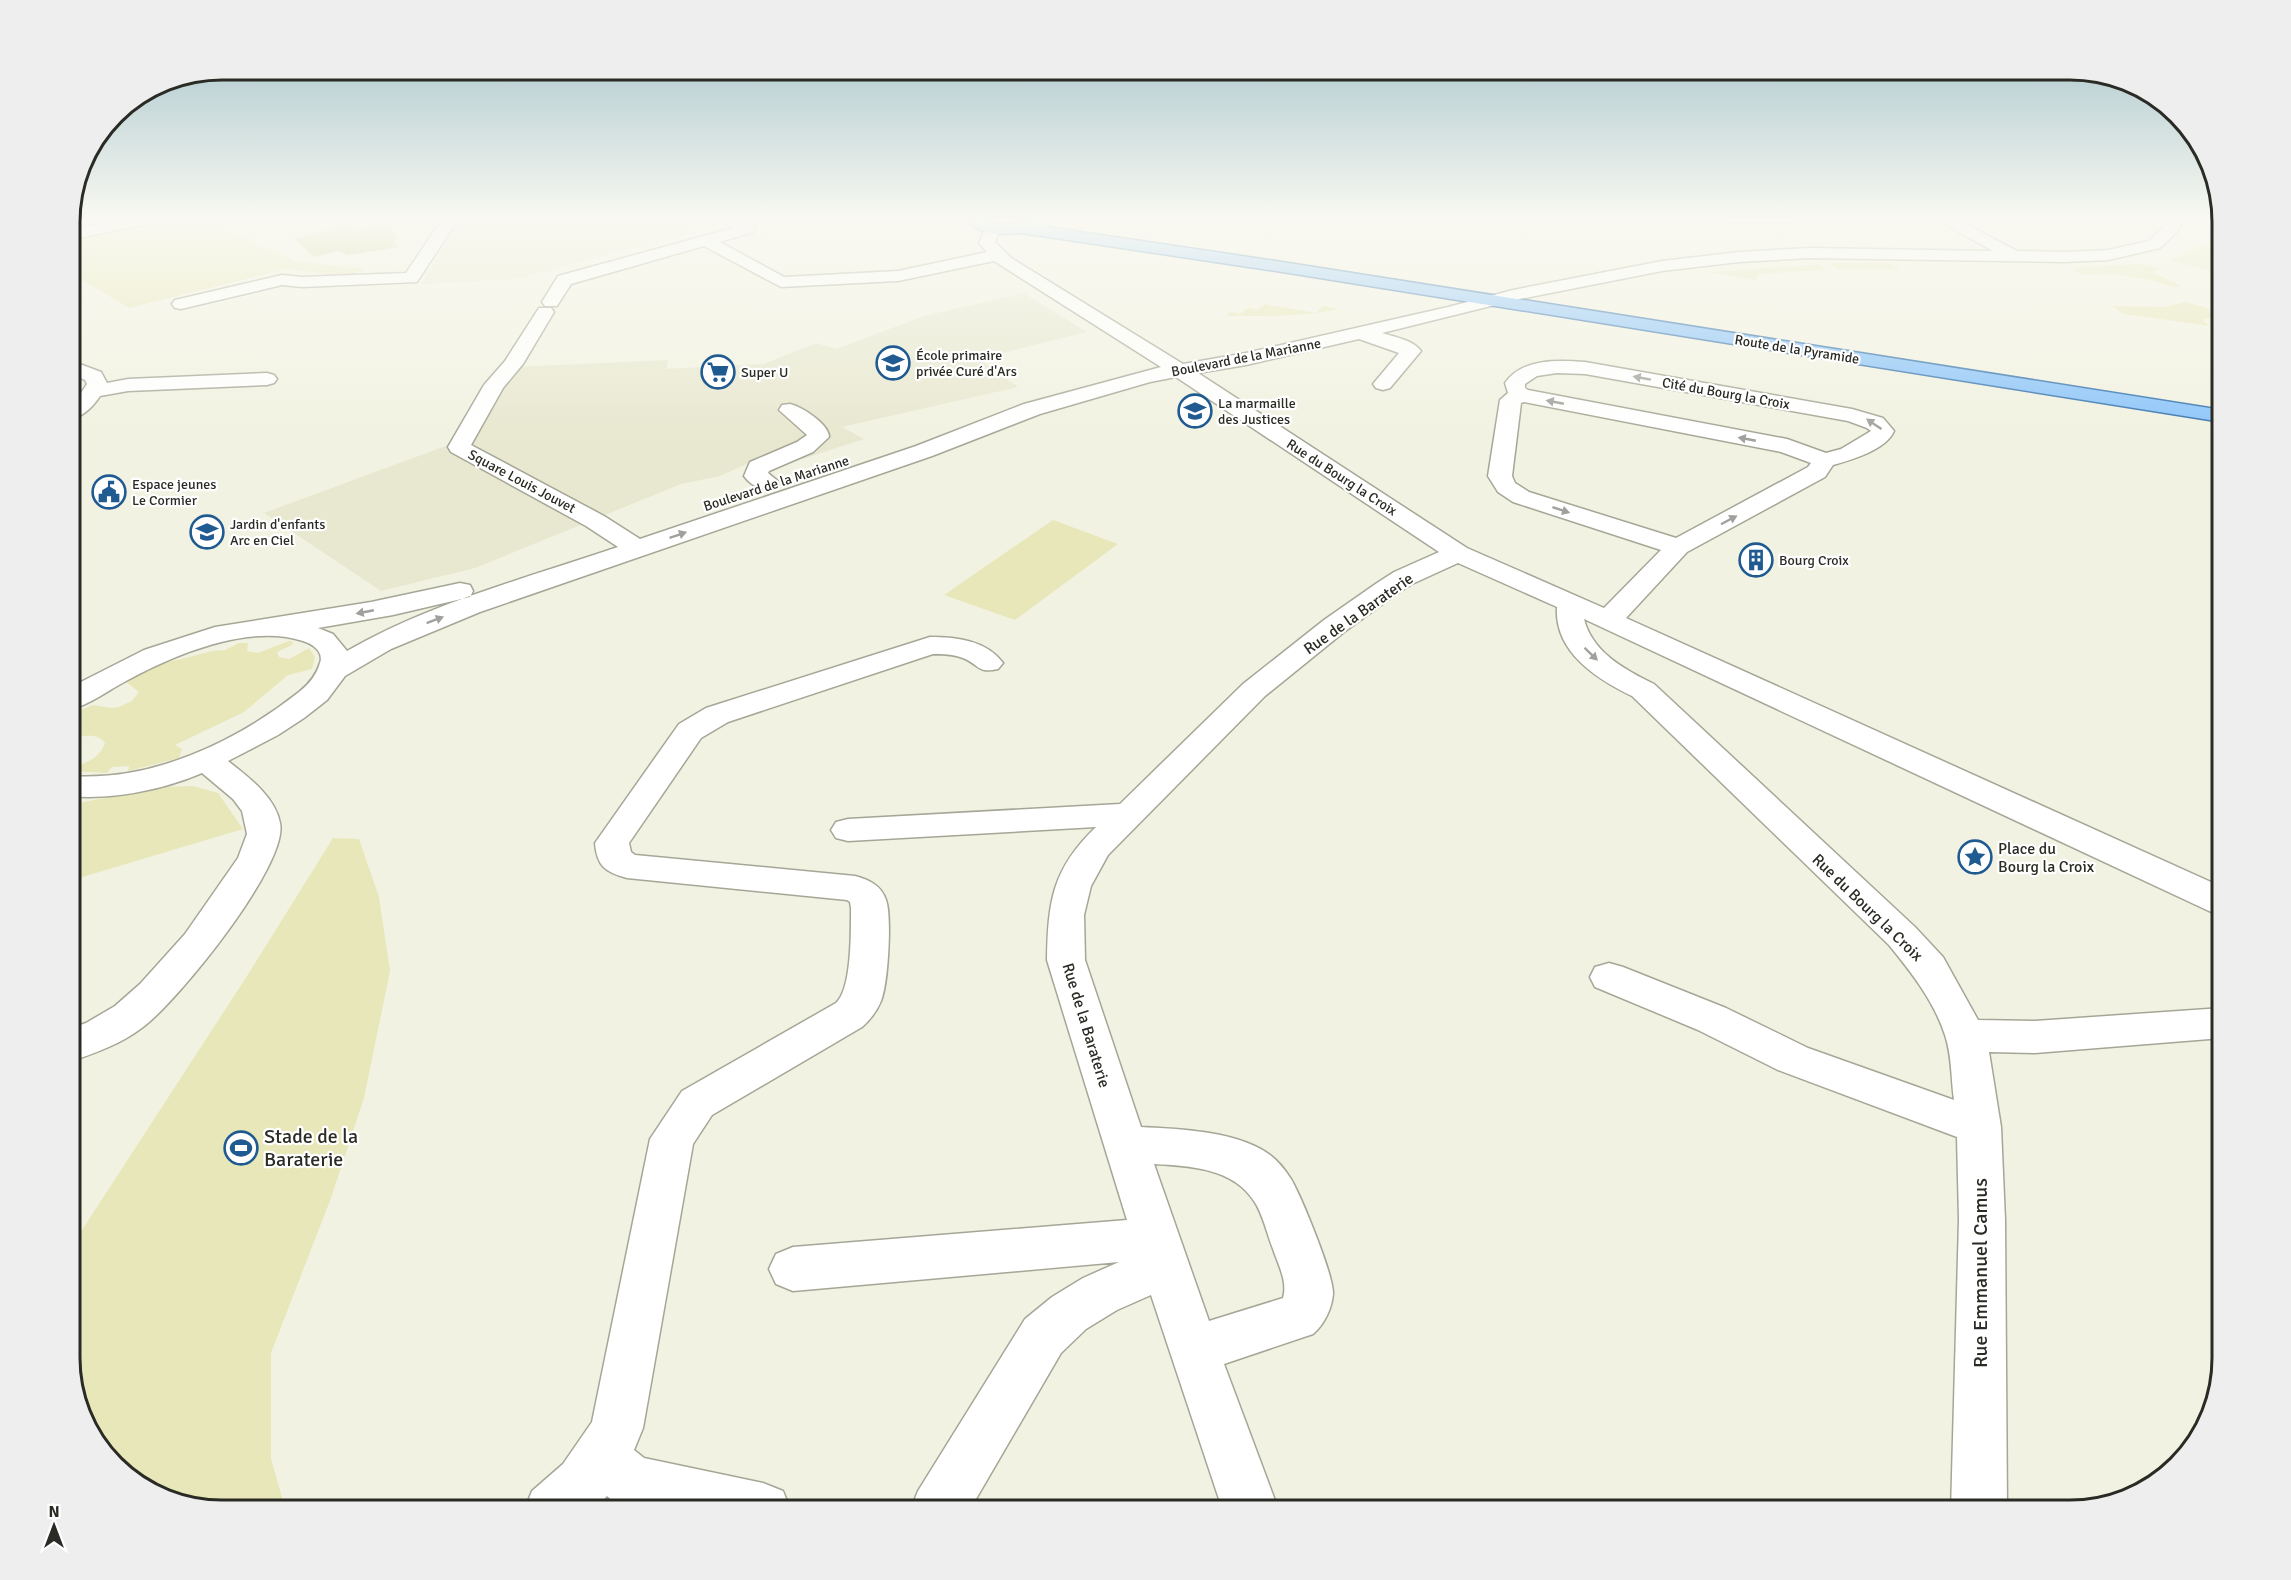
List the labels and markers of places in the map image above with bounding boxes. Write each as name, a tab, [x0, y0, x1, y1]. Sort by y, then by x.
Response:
school or university icon: École primaire privée Curé d'Ars	[875, 345, 911, 381]
place label: École primaire privée Curé d'Ars	[916, 347, 1017, 380]
supermarket icon: Super U	[700, 354, 736, 390]
place label: Super U	[741, 364, 788, 381]
school or university icon: La marmaille des Justices	[1177, 393, 1213, 429]
place label: La marmaille des Justices	[1218, 395, 1296, 428]
public building icon: Espace jeunes Le Cormier	[91, 474, 127, 510]
place label: Espace jeunes Le Cormier	[132, 476, 216, 509]
school or university icon: Jardin d'enfants Arc en Ciel	[189, 514, 225, 550]
place label: Jardin d'enfants Arc en Ciel	[230, 516, 325, 549]
building icon: Bourg Croix	[1738, 542, 1774, 578]
place label: Bourg Croix	[1779, 552, 1849, 569]
place icon: Place du Bourg la Croix	[1957, 839, 1993, 875]
place label: Place du Bourg la Croix	[1998, 839, 2095, 877]
place label: Stade de la Baraterie	[264, 1124, 358, 1172]
sports icon: Stade de la Baraterie	[223, 1130, 259, 1166]

